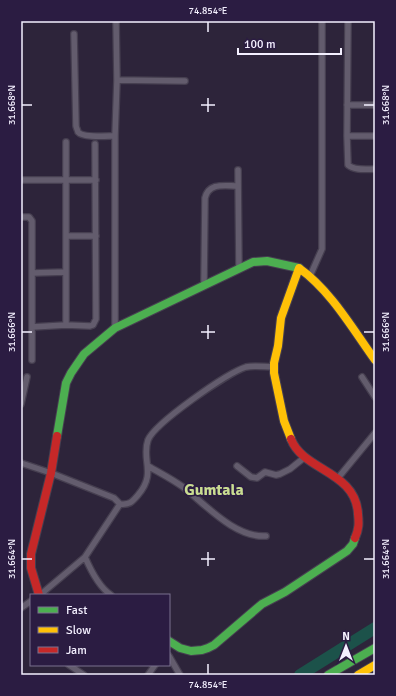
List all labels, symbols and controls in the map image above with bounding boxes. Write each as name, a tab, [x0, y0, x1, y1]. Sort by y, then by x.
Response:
text: 74.854°E	[189, 5, 228, 17]
scale bar	[238, 30, 341, 56]
text: 100 m	[244, 37, 276, 52]
text: 31.668°N	[6, 85, 18, 125]
text: 31.668°N	[380, 85, 392, 125]
text: 31.666°N	[6, 312, 18, 352]
text: 31.666°N	[380, 312, 392, 352]
district label: Gumtala	[184, 480, 244, 500]
text: 31.664°N	[6, 539, 18, 579]
text: 31.664°N	[380, 539, 392, 579]
legend	[30, 594, 170, 666]
text: Fast	[66, 603, 87, 618]
text: Slow	[66, 623, 91, 638]
north arrow	[326, 626, 366, 666]
text: N	[342, 630, 350, 643]
text: Jam	[66, 643, 87, 658]
text: 74.854°E	[189, 679, 228, 691]

